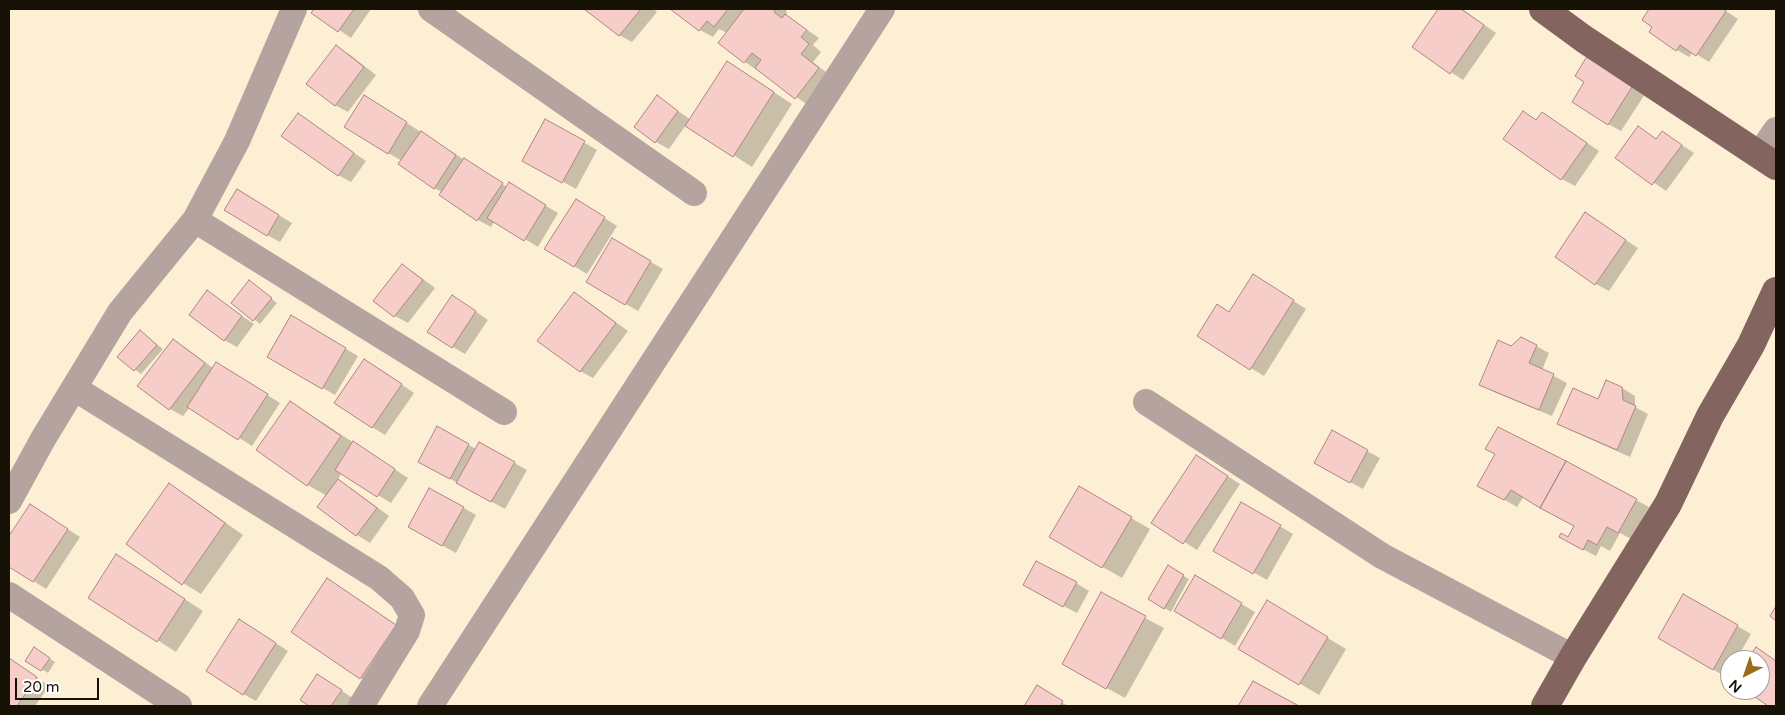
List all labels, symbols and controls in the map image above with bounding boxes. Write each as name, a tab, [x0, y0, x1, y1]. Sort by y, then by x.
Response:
north arrow	[1720, 650, 1770, 700]
scale bar	[18, 668, 101, 700]
text: N	[1726, 676, 1745, 696]
text: 20 m	[23, 678, 60, 696]

